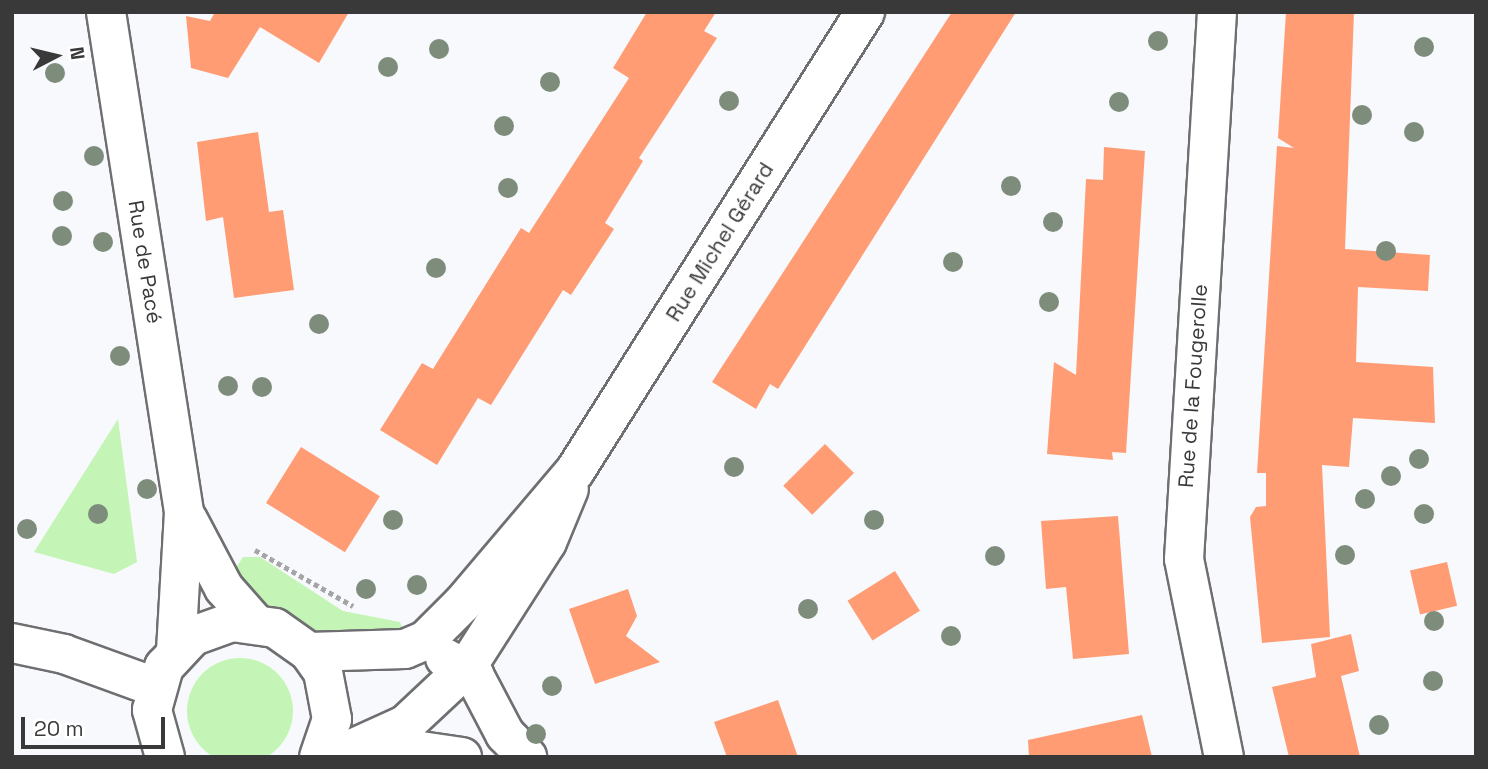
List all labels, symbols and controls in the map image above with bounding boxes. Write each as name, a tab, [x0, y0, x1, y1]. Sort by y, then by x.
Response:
north arrow	[21, 21, 91, 91]
text: N	[64, 46, 91, 61]
street label: Rue Michel Gérard	[661, 158, 779, 326]
street label: Rue de Pacé	[123, 199, 167, 325]
street label: Rue de la Fougerolle	[1173, 283, 1213, 489]
scale bar	[24, 702, 168, 746]
text: 20 m	[34, 715, 84, 742]

